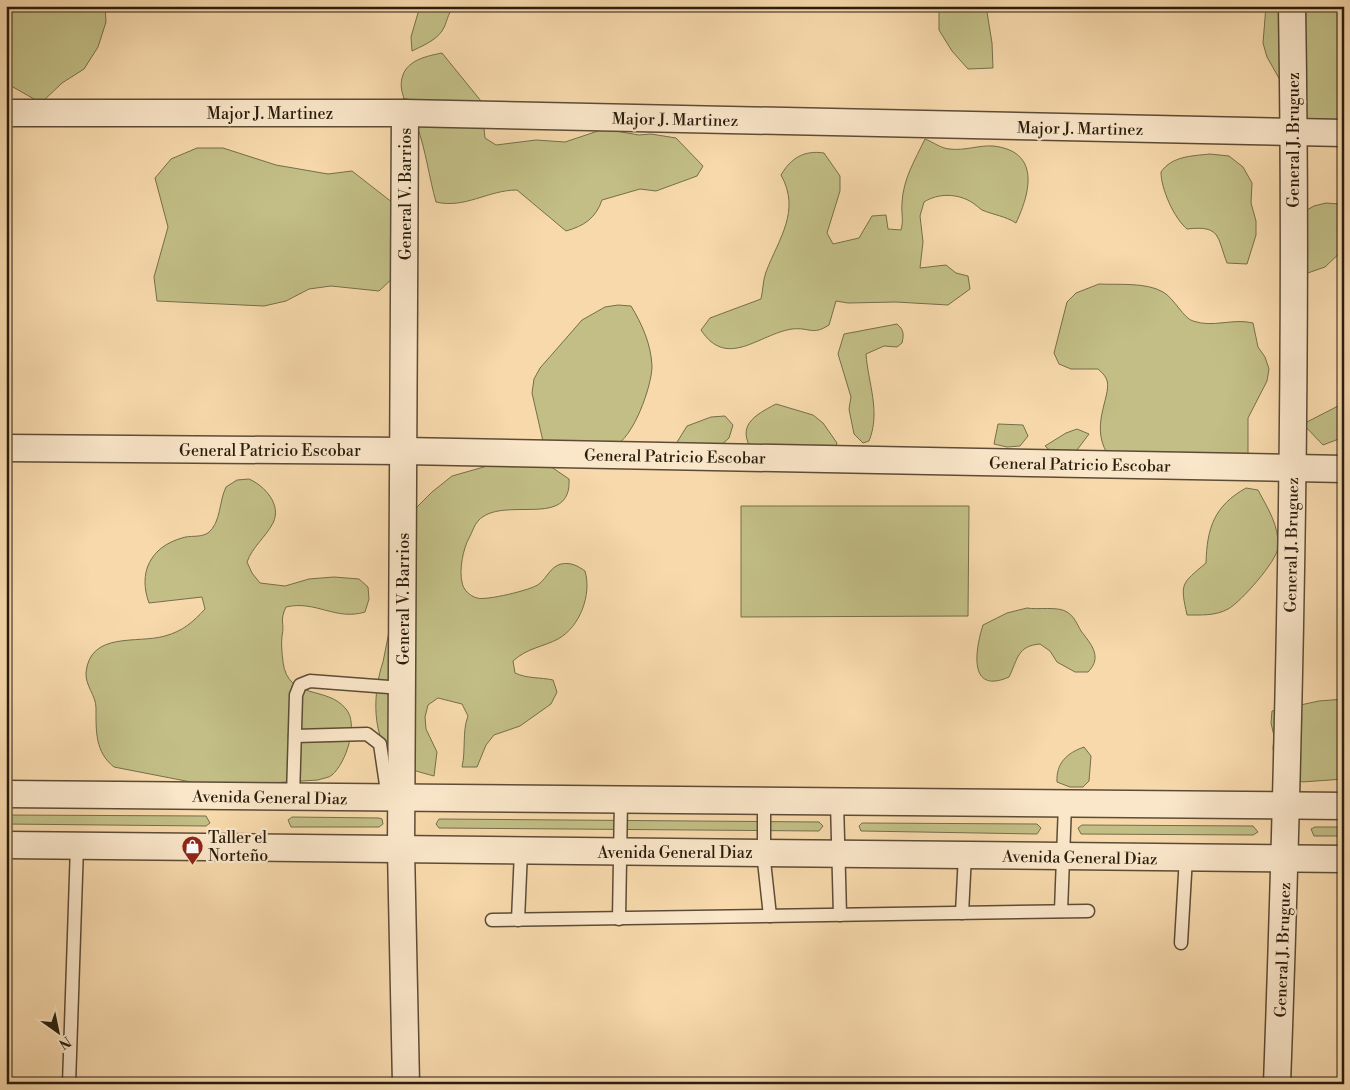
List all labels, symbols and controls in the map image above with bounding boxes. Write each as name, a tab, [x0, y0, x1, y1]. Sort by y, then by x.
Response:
street label: General J. Bruguez	[1284, 72, 1304, 208]
street label: Major J. Martinez	[207, 104, 333, 124]
street label: Major J. Martinez	[612, 109, 738, 131]
street label: Major J. Martinez	[1017, 118, 1143, 140]
street label: General V. Barrios	[396, 128, 416, 260]
street label: General Patricio Escobar	[179, 441, 361, 461]
street label: General Patricio Escobar	[584, 445, 766, 469]
street label: General Patricio Escobar	[989, 453, 1171, 477]
street label: General J. Bruguez	[1281, 477, 1303, 613]
street label: General V. Barrios	[394, 533, 414, 665]
street label: Avenida General Diaz	[191, 787, 348, 809]
place label: Taller el Norteño	[208, 828, 268, 866]
shop icon: Taller el Norteño	[180, 834, 204, 865]
street label: Avenida General Diaz	[596, 843, 753, 863]
street label: Avenida General Diaz	[1001, 847, 1158, 869]
street label: General J. Bruguez	[1271, 882, 1295, 1018]
north arrow	[32, 1008, 82, 1058]
text: N	[55, 1031, 74, 1053]

